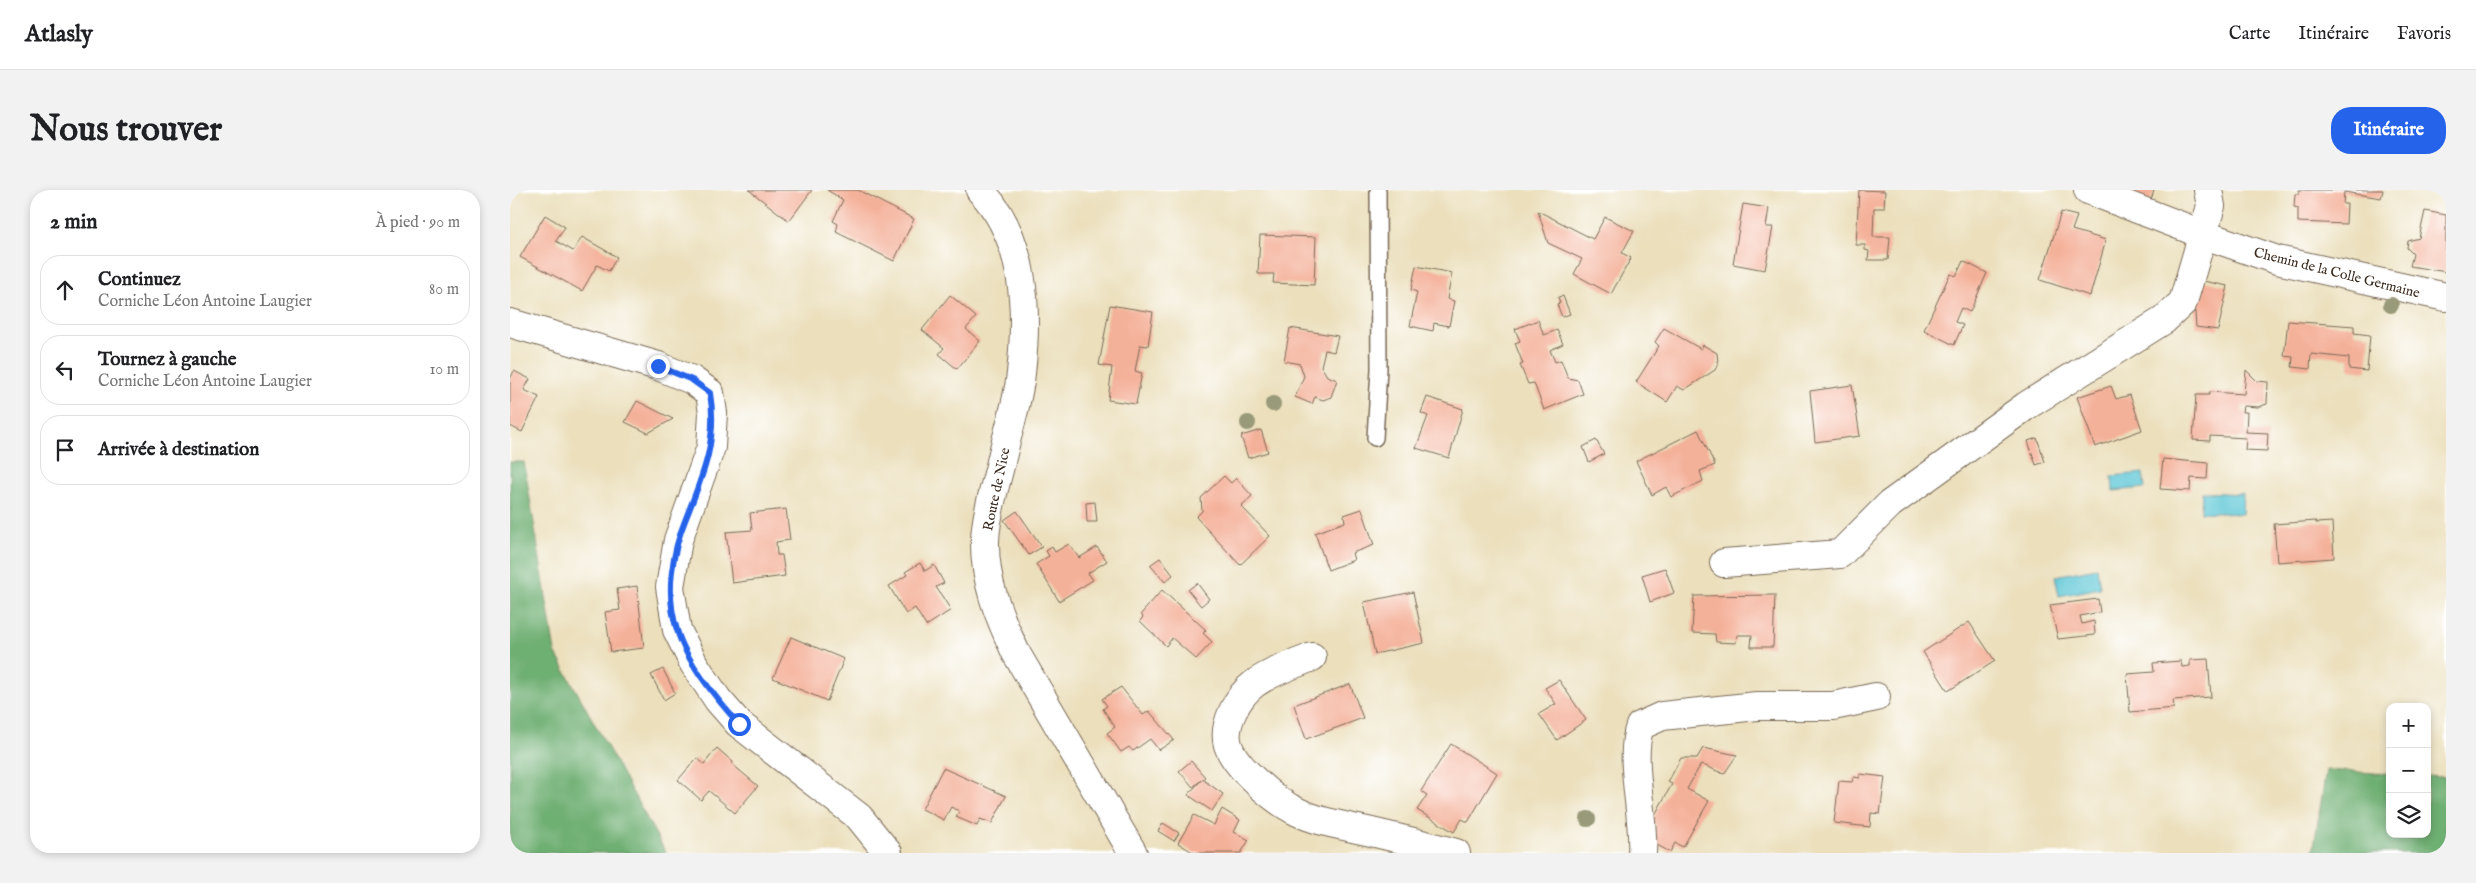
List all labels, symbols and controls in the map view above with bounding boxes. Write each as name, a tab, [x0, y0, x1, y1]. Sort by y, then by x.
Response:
text: Atlasly	[25, 19, 93, 50]
text: Carte	[2229, 23, 2271, 46]
text: Itinéraire	[2299, 23, 2369, 46]
text: Favoris	[2397, 23, 2451, 46]
button: Itinéraire	[2331, 107, 2446, 154]
text: Nous trouver	[30, 108, 222, 153]
text: 2 min	[50, 209, 97, 236]
text: À pied · 90 m	[376, 213, 460, 233]
street label: Chemin de la Colle Germaine	[2252, 244, 2422, 302]
text: Continuez	[98, 268, 181, 292]
icon: ahead	[51, 276, 79, 304]
text: 80 m	[429, 280, 459, 300]
text: Corniche Léon Antoine Laugier	[98, 292, 312, 312]
text: Tournez à gauche	[98, 348, 237, 372]
route end	[647, 355, 670, 378]
icon: left	[51, 356, 79, 384]
text: 10 m	[429, 360, 459, 380]
text: Corniche Léon Antoine Laugier	[98, 372, 312, 392]
icon: arrive	[51, 436, 79, 464]
text: Arrivée à destination	[98, 438, 259, 462]
street label: Route de Nice	[979, 445, 1015, 532]
map controls	[2386, 703, 2431, 838]
button: +	[2386, 703, 2431, 748]
route start	[728, 713, 751, 736]
button: −	[2386, 748, 2431, 793]
button: layers	[2386, 793, 2431, 838]

